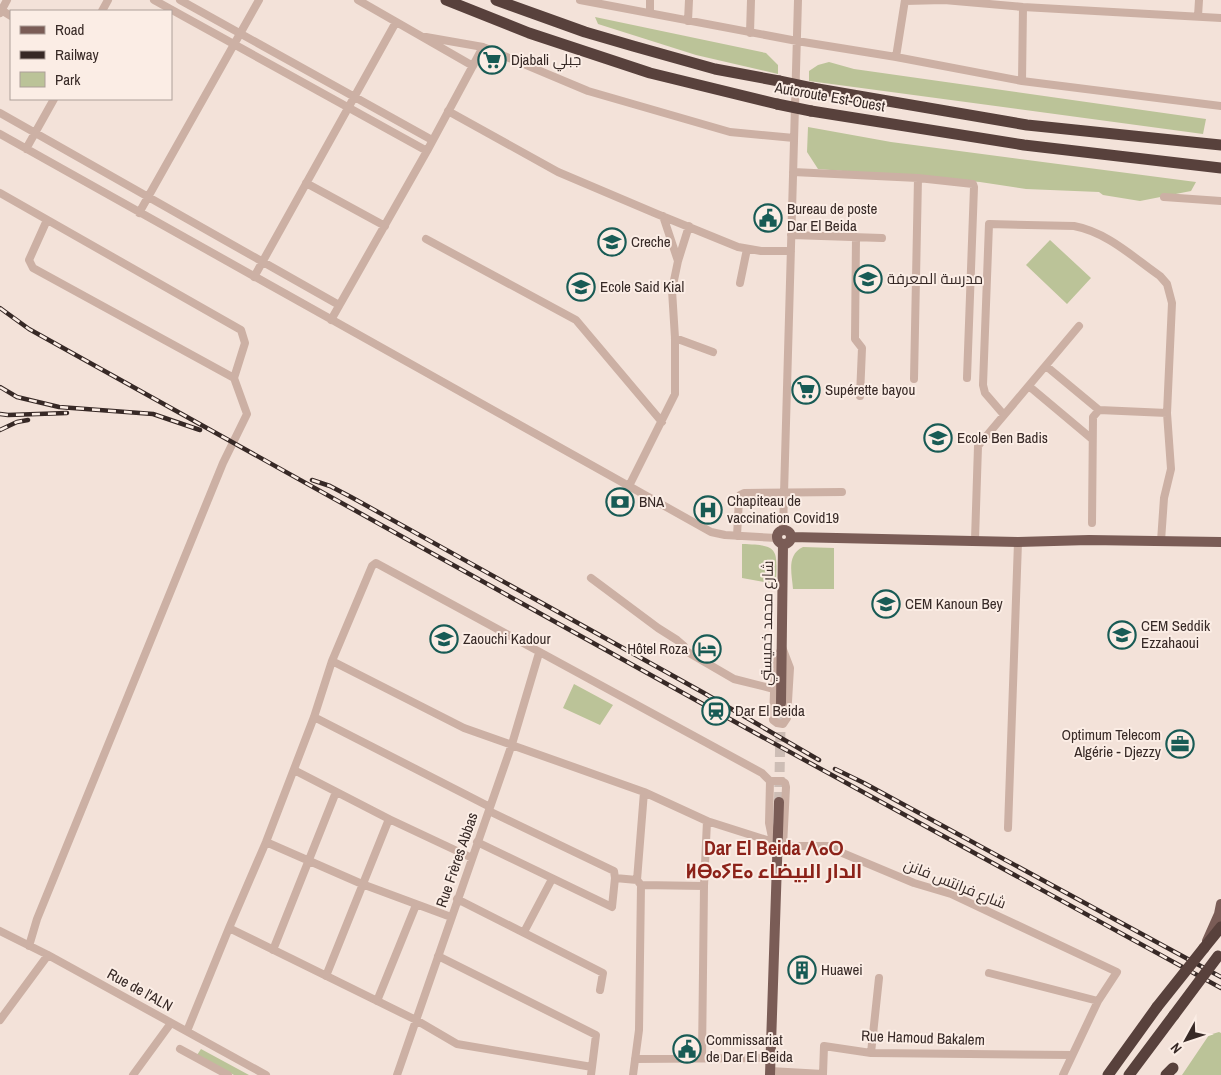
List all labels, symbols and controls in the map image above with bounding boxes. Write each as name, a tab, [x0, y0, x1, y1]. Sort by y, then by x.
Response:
legend	[10, 10, 172, 100]
text: Road	[55, 19, 84, 40]
text: Railway	[55, 44, 100, 65]
supermarket icon: Djabali جبلي	[477, 45, 507, 75]
place label: Djabali جبلي	[511, 49, 581, 72]
text: Park	[55, 69, 81, 90]
street label: Autoroute Est-Ouest	[772, 76, 887, 117]
place label: Bureau de poste Dar El Beida	[787, 198, 877, 236]
public building icon: Bureau de poste Dar El Beida	[753, 203, 783, 233]
school or university icon: Creche	[597, 227, 627, 257]
place label: Creche	[631, 231, 671, 252]
school or university icon: مدرسة المعرفة	[853, 264, 883, 294]
place label: مدرسة المعرفة	[887, 268, 983, 289]
school or university icon: Ecole Said Kial	[566, 272, 596, 302]
place label: Ecole Said Kial	[600, 276, 684, 297]
supermarket icon: Supérette bayou	[791, 375, 821, 405]
place label: Supérette bayou	[825, 379, 915, 400]
school or university icon: Ecole Ben Badis	[923, 423, 953, 453]
place label: Ecole Ben Badis	[957, 427, 1048, 448]
bank icon: BNA	[605, 487, 635, 517]
place label: Chapiteau de vaccination Covid19	[727, 490, 839, 528]
place label: BNA	[639, 491, 665, 512]
hospital icon: Chapiteau de vaccination Covid19	[693, 495, 723, 525]
street label: شارع محمد خميستي	[755, 560, 780, 686]
school or university icon: CEM Kanoun Bey	[871, 589, 901, 619]
place label: CEM Kanoun Bey	[905, 593, 1004, 614]
place label: CEM Seddik Ezzahaoui	[1141, 615, 1211, 653]
school or university icon: CEM Seddik Ezzahaoui	[1107, 620, 1137, 650]
school or university icon: Zaouchi Kadour	[429, 624, 459, 654]
place label: Zaouchi Kadour	[463, 628, 551, 649]
hotel icon: Hôtel Roza	[692, 634, 722, 664]
place label: Hôtel Roza	[627, 638, 688, 659]
station icon: Dar El Beida	[701, 696, 731, 726]
place label: Dar El Beida	[735, 700, 805, 721]
place label: Optimum Telecom Algérie - Djezzy	[1061, 724, 1162, 762]
office icon: Optimum Telecom Algérie - Djezzy	[1165, 729, 1195, 759]
street label: Rue Frères Abbas	[430, 810, 483, 910]
district label: Dar El Beida ⴷⴰⵔ ⵍⴱⴰⵢⴹⴰ الدار البيضاء	[686, 834, 862, 884]
street label: شارع فرانتس فانن	[900, 853, 1010, 915]
building icon: Huawei	[787, 955, 817, 985]
place label: Huawei	[821, 959, 863, 980]
street label: Rue de l'ALN	[104, 963, 177, 1016]
north arrow	[1161, 1015, 1211, 1065]
street label: Rue Hamoud Bakalem	[861, 1025, 985, 1050]
place label: Commissariat de Dar El Beida	[706, 1029, 793, 1067]
public building icon: Commissariat de Dar El Beida	[672, 1034, 702, 1064]
text: N	[1166, 1039, 1186, 1057]

